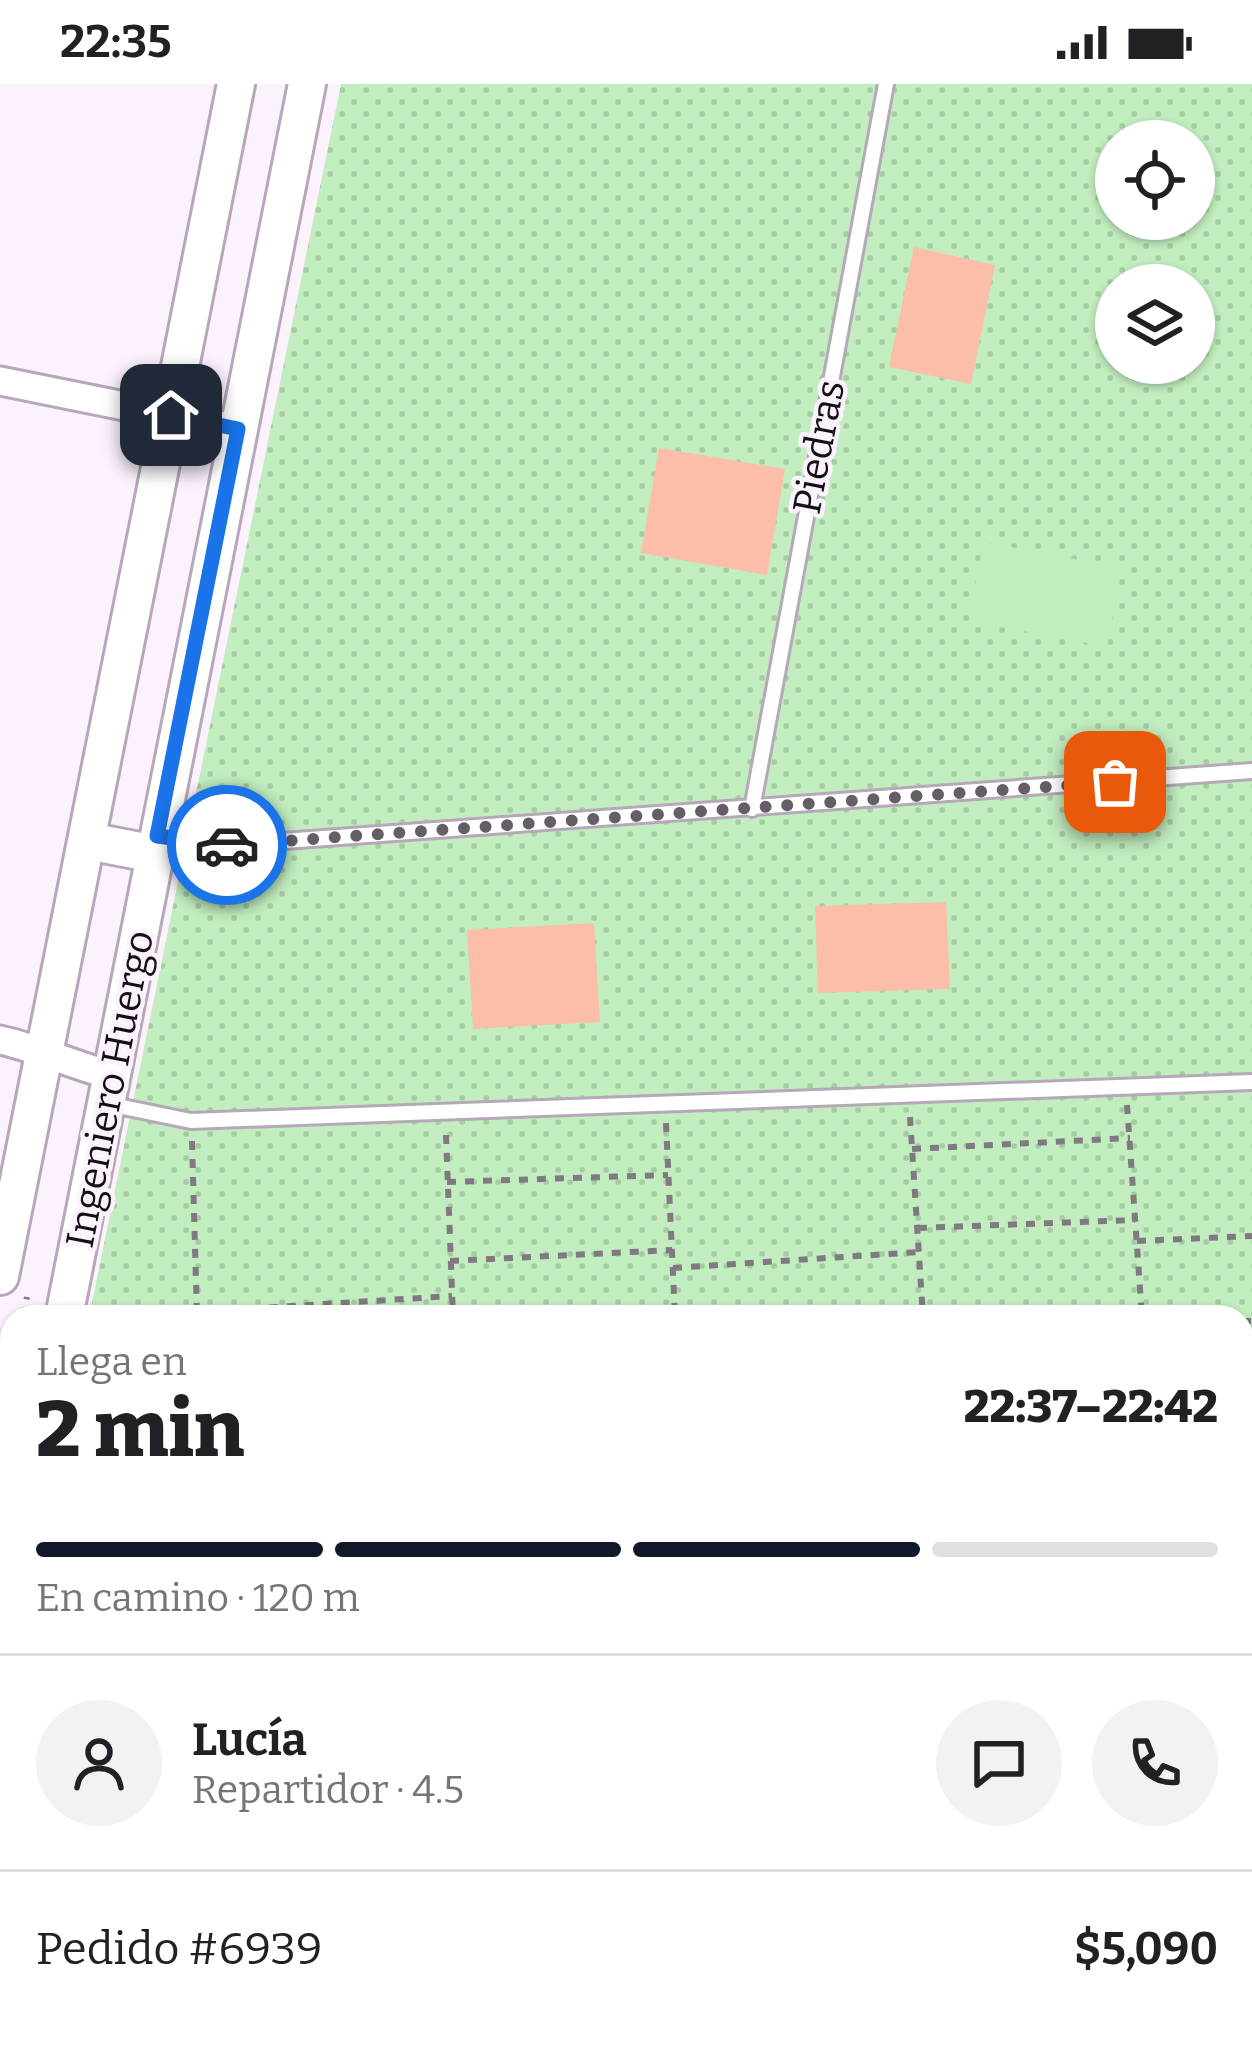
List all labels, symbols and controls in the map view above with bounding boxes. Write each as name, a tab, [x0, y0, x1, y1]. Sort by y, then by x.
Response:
text: 22:35	[60, 15, 172, 69]
map controls	[1095, 120, 1215, 384]
button: locate	[1095, 120, 1215, 240]
button: layers	[1095, 264, 1215, 384]
pin	[120, 364, 222, 466]
street label: Piedras	[784, 376, 854, 518]
icon: home	[138, 382, 204, 448]
pin	[1064, 731, 1166, 833]
icon: bag	[1082, 749, 1148, 815]
courier	[167, 785, 287, 905]
icon: car	[194, 812, 260, 878]
street label: Ingeniero Huergo	[57, 927, 163, 1251]
text: Llega en	[36, 1339, 187, 1385]
text: 22:37–22:42	[964, 1380, 1218, 1434]
text: 2 min	[36, 1383, 245, 1477]
text: En camino · 120 m	[36, 1575, 360, 1621]
button: person	[36, 1700, 162, 1826]
button: chat	[936, 1700, 1062, 1826]
button: phone	[1092, 1700, 1218, 1826]
text: Lucía	[192, 1713, 307, 1767]
text: Repartidor · 4.5	[192, 1767, 464, 1813]
text: Pedido #6939	[36, 1922, 322, 1976]
text: $5,090	[1074, 1922, 1218, 1976]

